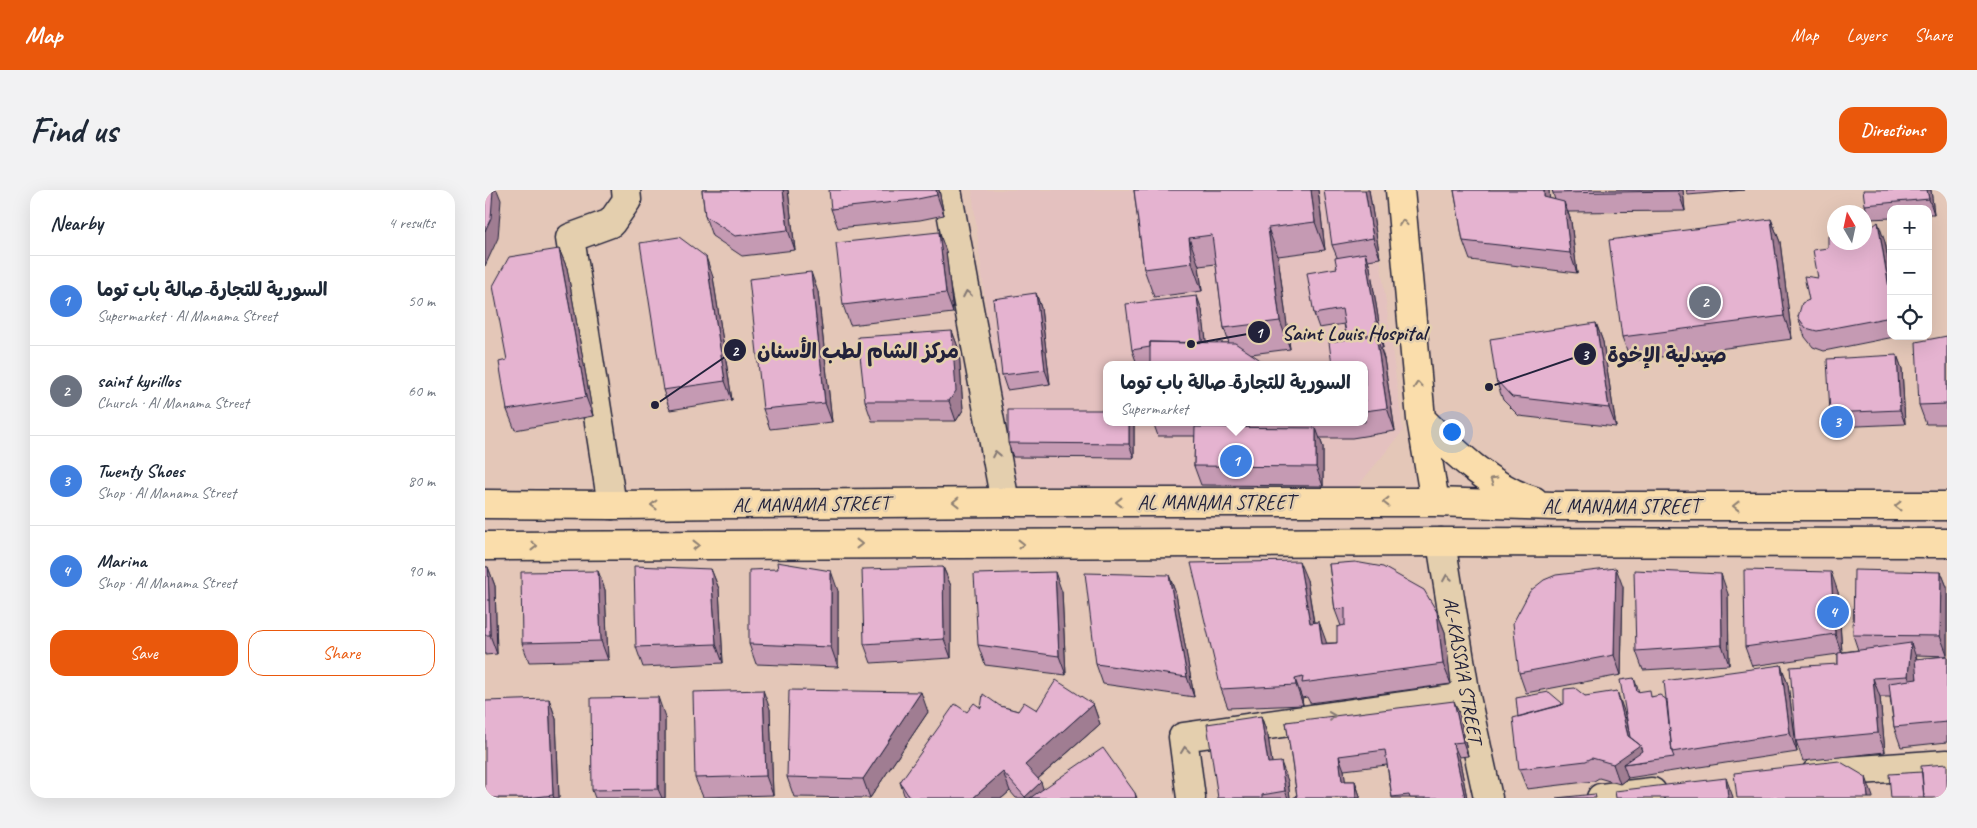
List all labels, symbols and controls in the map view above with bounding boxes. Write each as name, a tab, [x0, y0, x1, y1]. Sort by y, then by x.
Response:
text: Map	[25, 20, 62, 50]
text: Map	[1791, 24, 1819, 46]
text: Layers	[1847, 24, 1886, 46]
text: Share	[1914, 24, 1952, 46]
button: Directions	[1839, 107, 1947, 153]
text: Find us	[30, 108, 117, 153]
north arrow	[1827, 205, 1872, 250]
map controls	[1887, 205, 1932, 340]
button: +	[1887, 205, 1932, 250]
text: Nearby	[50, 210, 103, 236]
text: 4 results	[388, 213, 435, 233]
one-way arrow	[1398, 219, 1409, 227]
button: −	[1887, 250, 1932, 295]
text: السورية للتجارة-صالة باب توما	[97, 278, 328, 302]
pin: 2	[1689, 283, 1721, 321]
one-way arrow	[962, 290, 972, 299]
text: 1	[62, 291, 70, 311]
text: 50 m	[408, 291, 435, 311]
button: locate	[1887, 295, 1932, 340]
text: Supermarket · Al Manama Street	[97, 306, 277, 326]
callout: Saint Louis Hospital	[1247, 314, 1437, 350]
text: Saint Louis Hospital	[1282, 320, 1431, 346]
text: 1	[1256, 324, 1265, 343]
callout: مركز الشام لطب الأسنان	[722, 332, 969, 368]
callout: صيدلية الإخوة	[1573, 336, 1737, 372]
text: مركز الشام لطب الأسنان	[757, 337, 959, 367]
text: 2	[732, 342, 740, 361]
text: صيدلية الإخوة	[1607, 342, 1727, 369]
text: 3	[1582, 346, 1590, 365]
popup	[1103, 361, 1368, 426]
text: saint kyrillos	[97, 369, 180, 393]
text: السورية للتجارة-صالة باب توما	[1120, 371, 1351, 395]
text: 2	[62, 381, 70, 401]
text: 60 m	[408, 381, 435, 401]
one-way arrow	[1413, 381, 1424, 389]
text: Church · Al Manama Street	[97, 393, 249, 413]
text: Supermarket	[1120, 399, 1188, 419]
pin: 3	[1821, 403, 1853, 441]
your location	[1439, 419, 1465, 445]
pin: 1	[1220, 442, 1252, 480]
one-way arrow	[992, 450, 1002, 458]
text: Twenty Shoes	[97, 459, 184, 483]
text: 3	[62, 471, 70, 491]
text: 80 m	[408, 471, 435, 491]
one-way arrow	[1489, 477, 1498, 486]
text: Shop · Al Manama Street	[97, 483, 236, 503]
street label: AL MANAMA STREET	[732, 490, 894, 518]
street label: AL MANAMA STREET	[1138, 490, 1299, 515]
street label: AL MANAMA STREET	[1543, 494, 1704, 519]
one-way arrow	[952, 497, 960, 507]
one-way arrow	[1115, 497, 1122, 507]
one-way arrow	[1382, 497, 1390, 507]
one-way arrow	[650, 500, 658, 510]
one-way arrow	[1732, 501, 1740, 511]
one-way arrow	[1894, 501, 1902, 511]
one-way arrow	[855, 539, 863, 549]
one-way arrow	[1018, 539, 1025, 549]
one-way arrow	[692, 540, 700, 550]
one-way arrow	[530, 541, 538, 551]
text: Marina	[97, 549, 147, 573]
text: 4	[62, 561, 70, 581]
text: 90 m	[408, 561, 435, 581]
text: Shop · Al Manama Street	[97, 573, 236, 593]
one-way arrow	[1442, 574, 1452, 582]
pin: 4	[1817, 593, 1849, 631]
street label: AL-KASSA'A STREET	[1438, 595, 1489, 749]
button: Save	[50, 630, 238, 676]
button: Share	[248, 630, 435, 676]
one-way arrow	[1328, 711, 1336, 722]
one-way arrow	[1180, 745, 1191, 753]

